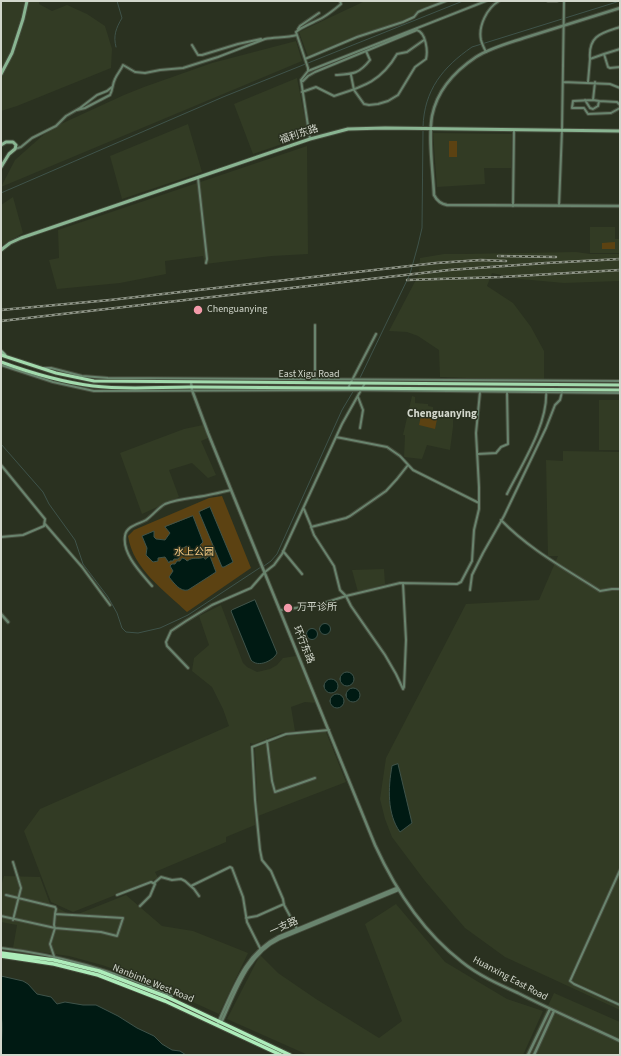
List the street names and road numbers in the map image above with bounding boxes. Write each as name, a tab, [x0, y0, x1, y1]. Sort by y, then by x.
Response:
street label: 福利东路	[278, 123, 320, 147]
street label: East Xigu Road	[278, 369, 340, 381]
street label: 环行东路	[290, 624, 316, 666]
street label: 一支路	[268, 915, 300, 939]
street label: Huanxing East Road	[471, 954, 549, 1004]
street label: Nanbinhe West Road	[111, 962, 195, 1006]

